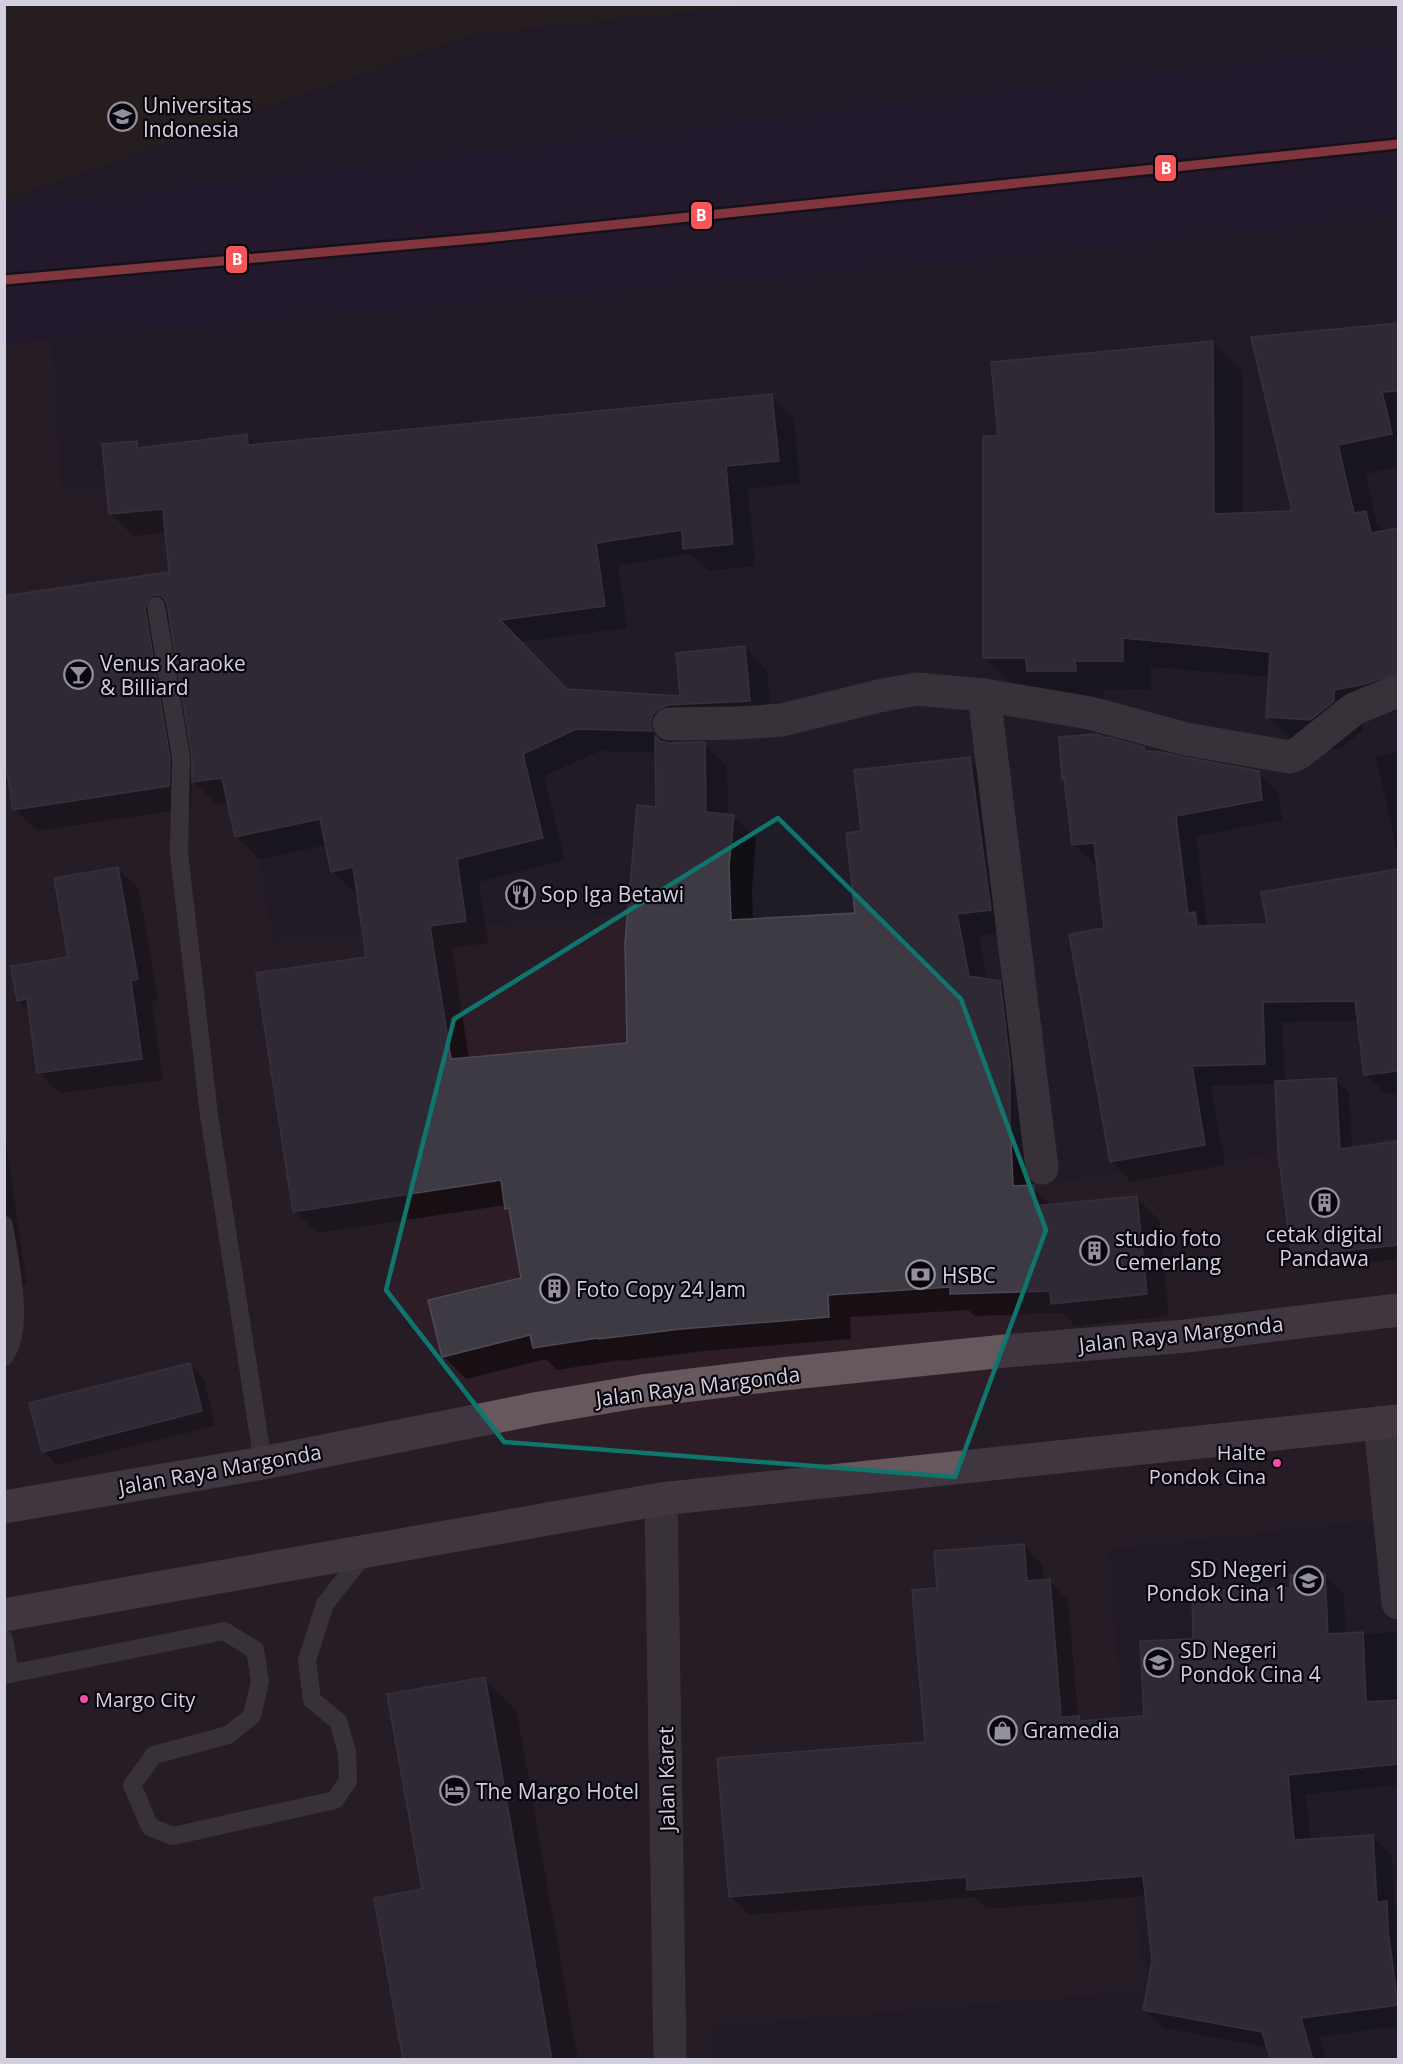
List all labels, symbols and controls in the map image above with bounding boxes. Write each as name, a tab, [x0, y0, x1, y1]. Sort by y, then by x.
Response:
place label: Universitas Indonesia	[143, 91, 252, 143]
school or university icon: Universitas Indonesia	[106, 101, 138, 133]
line badge: B	[1154, 154, 1177, 182]
text: B	[1161, 157, 1171, 179]
line badge: B	[690, 201, 713, 230]
text: B	[696, 204, 706, 226]
line badge: B	[225, 245, 248, 274]
text: B	[232, 248, 242, 270]
place label: Venus Karaoke & Billiard	[100, 649, 246, 701]
bar icon: Venus Karaoke & Billiard	[63, 659, 95, 691]
restaurant icon: Sop Iga Betawi	[504, 878, 536, 910]
place label: Sop Iga Betawi	[541, 880, 684, 908]
building icon: cetak digital Pandawa	[1308, 1187, 1340, 1219]
place label: cetak digital Pandawa	[1266, 1220, 1382, 1272]
place label: studio foto Cemerlang	[1115, 1224, 1221, 1276]
building icon: studio foto Cemerlang	[1078, 1234, 1110, 1266]
bank icon: HSBC	[905, 1259, 937, 1291]
place label: HSBC	[942, 1261, 996, 1289]
building icon: Foto Copy 24 Jam	[539, 1273, 571, 1305]
place label: Foto Copy 24 Jam	[576, 1275, 746, 1303]
street label: Jalan Raya Margonda	[1075, 1309, 1285, 1359]
street label: Jalan Raya Margonda	[592, 1360, 802, 1413]
street label: Jalan Raya Margonda	[114, 1437, 324, 1501]
place label: Halte Pondok Cina	[1149, 1439, 1266, 1490]
marker: Halte Pondok Cina	[1271, 1457, 1283, 1469]
place label: SD Negeri Pondok Cina 1	[1146, 1555, 1287, 1607]
school or university icon: SD Negeri Pondok Cina 1	[1292, 1565, 1324, 1597]
place label: SD Negeri Pondok Cina 4	[1180, 1636, 1321, 1688]
school or university icon: SD Negeri Pondok Cina 4	[1143, 1646, 1175, 1678]
place label: Margo City	[95, 1686, 196, 1713]
marker: Margo City	[78, 1693, 90, 1705]
shop icon: Gramedia	[986, 1714, 1018, 1746]
place label: Gramedia	[1023, 1716, 1120, 1744]
street label: Jalan Karet	[651, 1726, 681, 1834]
hotel icon: The Margo Hotel	[439, 1775, 471, 1807]
place label: The Margo Hotel	[476, 1777, 639, 1805]

